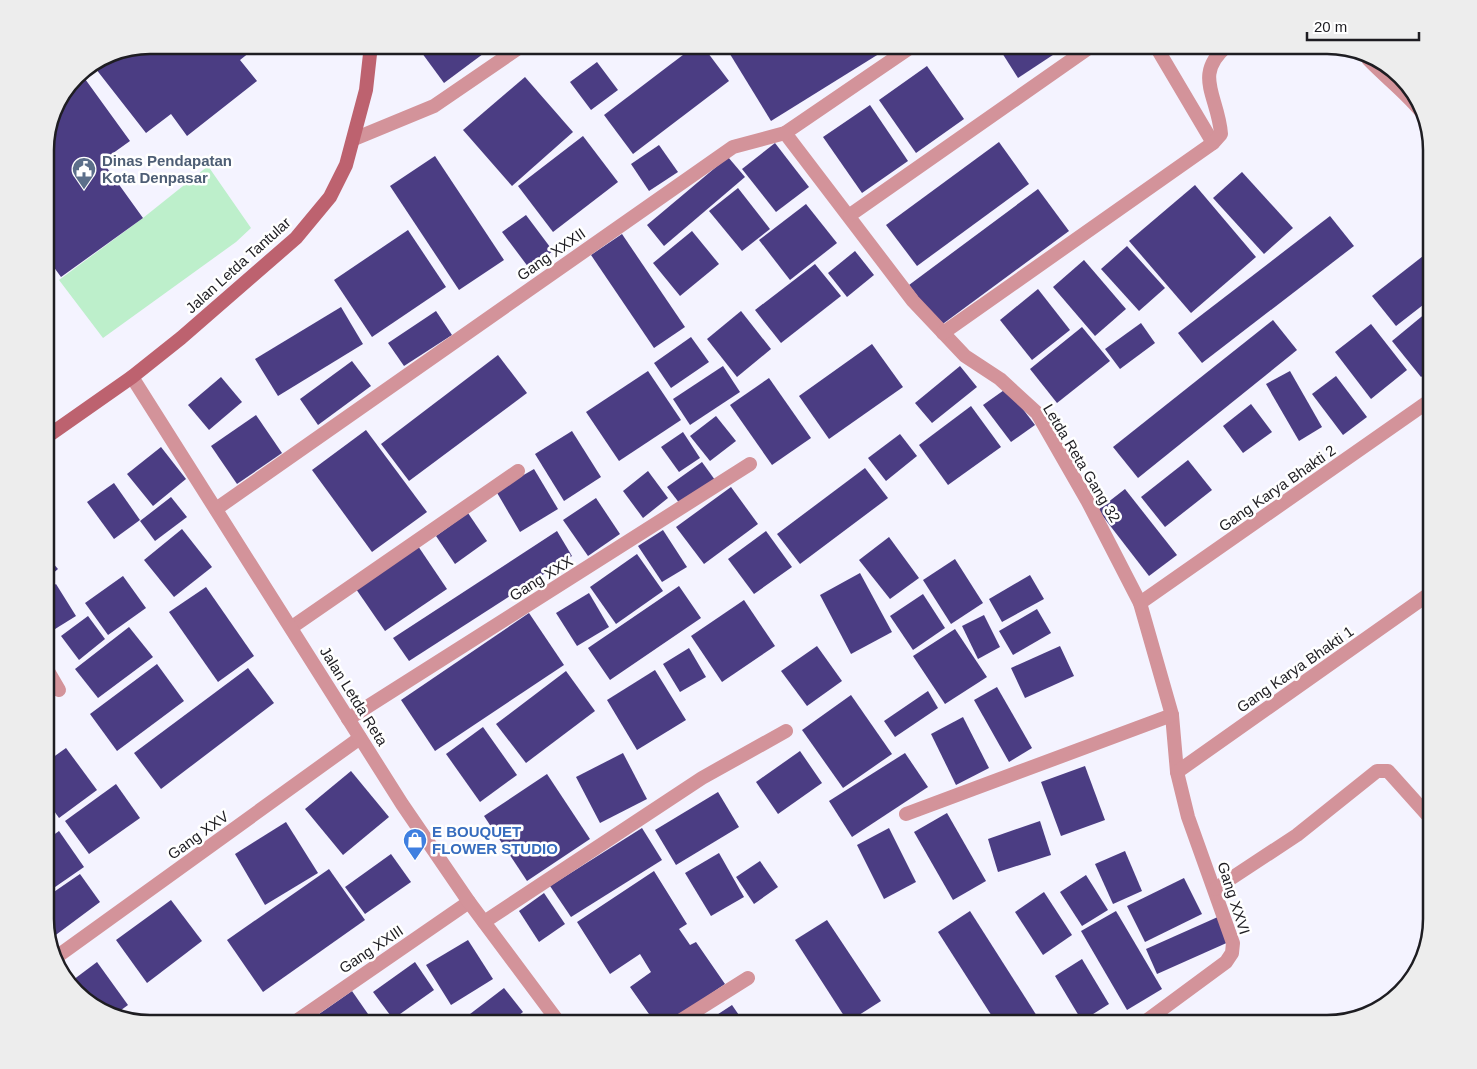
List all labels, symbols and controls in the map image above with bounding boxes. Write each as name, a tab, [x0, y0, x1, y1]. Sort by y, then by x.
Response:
scale bar	[1307, 10, 1420, 42]
text: 20 m	[1314, 18, 1347, 35]
place label: Dinas Pendapatan Kota Denpasar	[102, 152, 232, 186]
public building icon: Dinas Pendapatan Kota Denpasar	[71, 156, 97, 190]
street label: Jalan Letda Tantular	[182, 214, 294, 316]
street label: Gang XXXII	[514, 224, 588, 284]
street label: Letda Reta Gang 32	[1040, 401, 1124, 525]
street label: Gang Karya Bhakti 2	[1215, 441, 1339, 535]
street label: Gang XXX	[506, 552, 576, 604]
street label: Gang Karya Bhakti 1	[1233, 622, 1357, 716]
street label: Jalan Letda Reta	[317, 643, 392, 749]
street label: Gang XXV	[164, 807, 232, 863]
place label: E BOUQUET FLOWER STUDIO	[432, 823, 558, 857]
shop icon: E BOUQUET FLOWER STUDIO	[402, 827, 428, 861]
street label: Gang XXVI	[1214, 860, 1254, 936]
street label: Gang XXIII	[336, 921, 406, 977]

